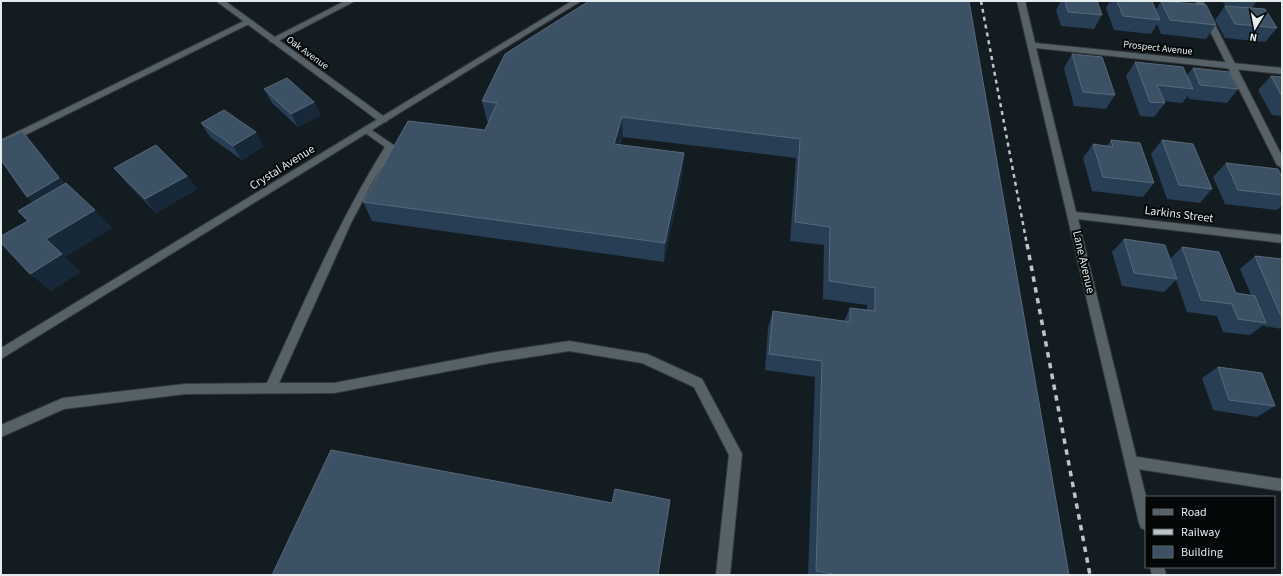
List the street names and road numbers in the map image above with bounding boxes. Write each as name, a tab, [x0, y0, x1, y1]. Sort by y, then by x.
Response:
street label: Oak Avenue	[283, 33, 332, 73]
street label: Prospect Avenue	[1122, 37, 1193, 59]
street label: Crystal Avenue	[246, 141, 318, 194]
street label: Larkins Street	[1144, 202, 1214, 227]
street label: Lane Avenue	[1068, 229, 1099, 295]

